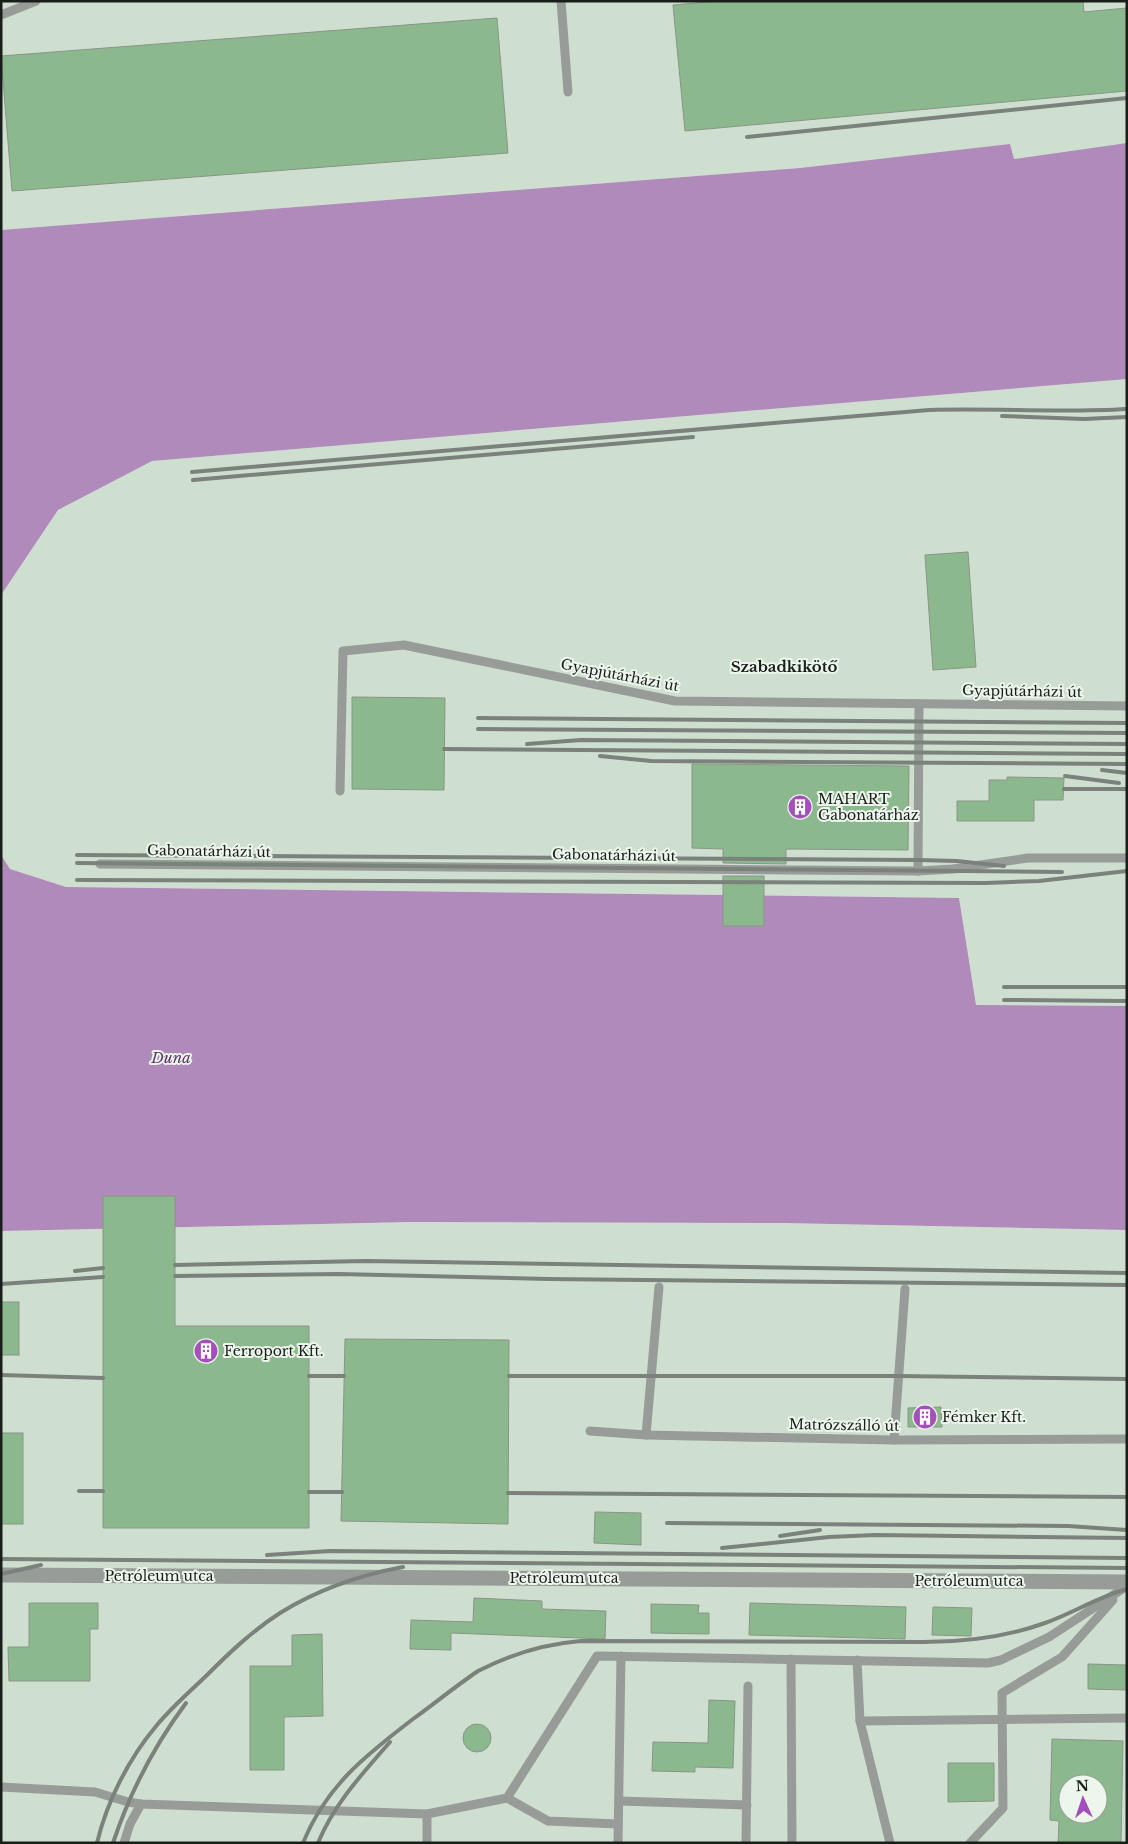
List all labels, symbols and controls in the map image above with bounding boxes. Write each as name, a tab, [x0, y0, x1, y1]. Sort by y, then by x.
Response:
street label: Gyapjútárházi út	[559, 655, 681, 695]
district label: Szabadkikötő	[731, 657, 837, 676]
street label: Gyapjútárházi út	[962, 681, 1083, 701]
place label: MAHART Gabonatárház	[818, 790, 919, 824]
building icon: MAHART Gabonatárház	[787, 794, 813, 820]
street label: Gabonatárházi út	[147, 841, 272, 861]
street label: Gabonatárházi út	[552, 845, 677, 865]
water label: Duna	[150, 1048, 191, 1067]
building icon: Ferroport Kft.	[193, 1338, 219, 1364]
place label: Ferroport Kft.	[224, 1342, 324, 1360]
building icon: Fémker Kft.	[912, 1404, 938, 1430]
place label: Fémker Kft.	[942, 1408, 1026, 1426]
street label: Matrózszálló út	[789, 1415, 900, 1435]
street label: Petróleum utca	[104, 1567, 214, 1585]
street label: Petróleum utca	[509, 1569, 619, 1587]
street label: Petróleum utca	[914, 1572, 1024, 1590]
north arrow	[1058, 1774, 1108, 1824]
text: N	[1075, 1777, 1089, 1795]

